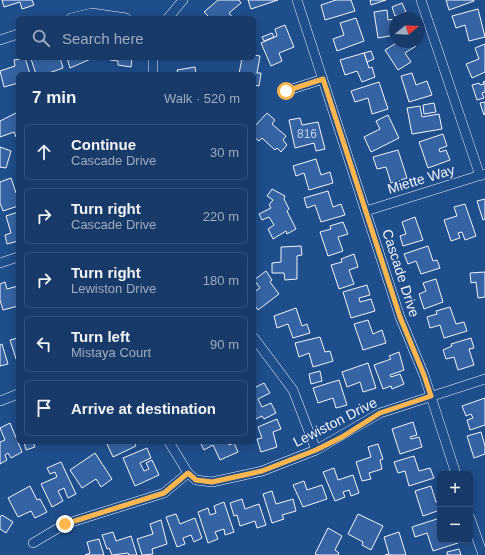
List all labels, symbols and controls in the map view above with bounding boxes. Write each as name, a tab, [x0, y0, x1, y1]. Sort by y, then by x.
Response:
north arrow	[389, 12, 425, 48]
search box	[16, 16, 256, 60]
icon: search	[30, 27, 52, 49]
text: Search here	[62, 30, 144, 47]
route start	[277, 82, 295, 100]
text: 7 min	[32, 88, 76, 107]
text: Walk · 520 m	[164, 91, 240, 106]
house number: 816	[297, 127, 317, 141]
text: Continue	[71, 136, 136, 153]
icon: ahead	[33, 141, 55, 163]
text: 30 m	[210, 145, 239, 160]
text: Cascade Drive	[71, 153, 156, 168]
street label: Miette Way	[385, 161, 457, 197]
text: Turn right	[71, 200, 141, 217]
icon: right	[33, 205, 55, 227]
text: 220 m	[203, 209, 239, 224]
text: Cascade Drive	[71, 217, 156, 232]
street label: Cascade Drive	[379, 227, 423, 319]
text: Turn right	[71, 264, 141, 281]
icon: right	[33, 269, 55, 291]
text: 180 m	[203, 273, 239, 288]
text: Lewiston Drive	[71, 281, 156, 296]
text: Turn left	[71, 328, 130, 345]
icon: left	[33, 333, 55, 355]
text: 90 m	[210, 337, 239, 352]
text: Mistaya Court	[71, 345, 151, 360]
street label: Lewiston Drive	[290, 394, 380, 450]
icon: arrive	[33, 397, 55, 419]
text: Arrive at destination	[71, 400, 216, 417]
map controls	[437, 471, 473, 543]
button: +	[437, 471, 473, 507]
button: −	[437, 507, 473, 543]
route end	[56, 515, 74, 533]

